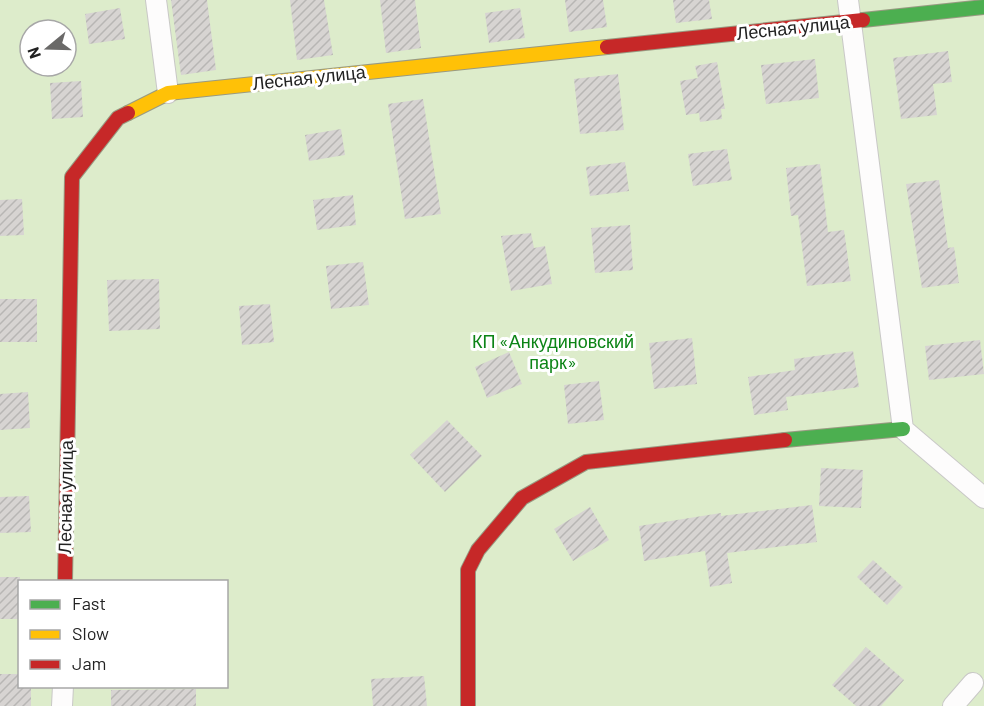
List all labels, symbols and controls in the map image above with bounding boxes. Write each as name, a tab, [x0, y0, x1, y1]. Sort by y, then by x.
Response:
street label: Лесная улица	[735, 10, 852, 44]
north arrow	[18, 18, 78, 78]
text: N	[23, 45, 44, 61]
street label: Лесная улица	[251, 60, 368, 94]
park label: КП «Анкудиновский парк»	[472, 330, 634, 373]
street label: Лесная улица	[53, 439, 77, 554]
legend	[18, 580, 228, 688]
text: Fast	[72, 592, 106, 614]
text: Slow	[72, 622, 109, 644]
text: Jam	[72, 652, 106, 674]

